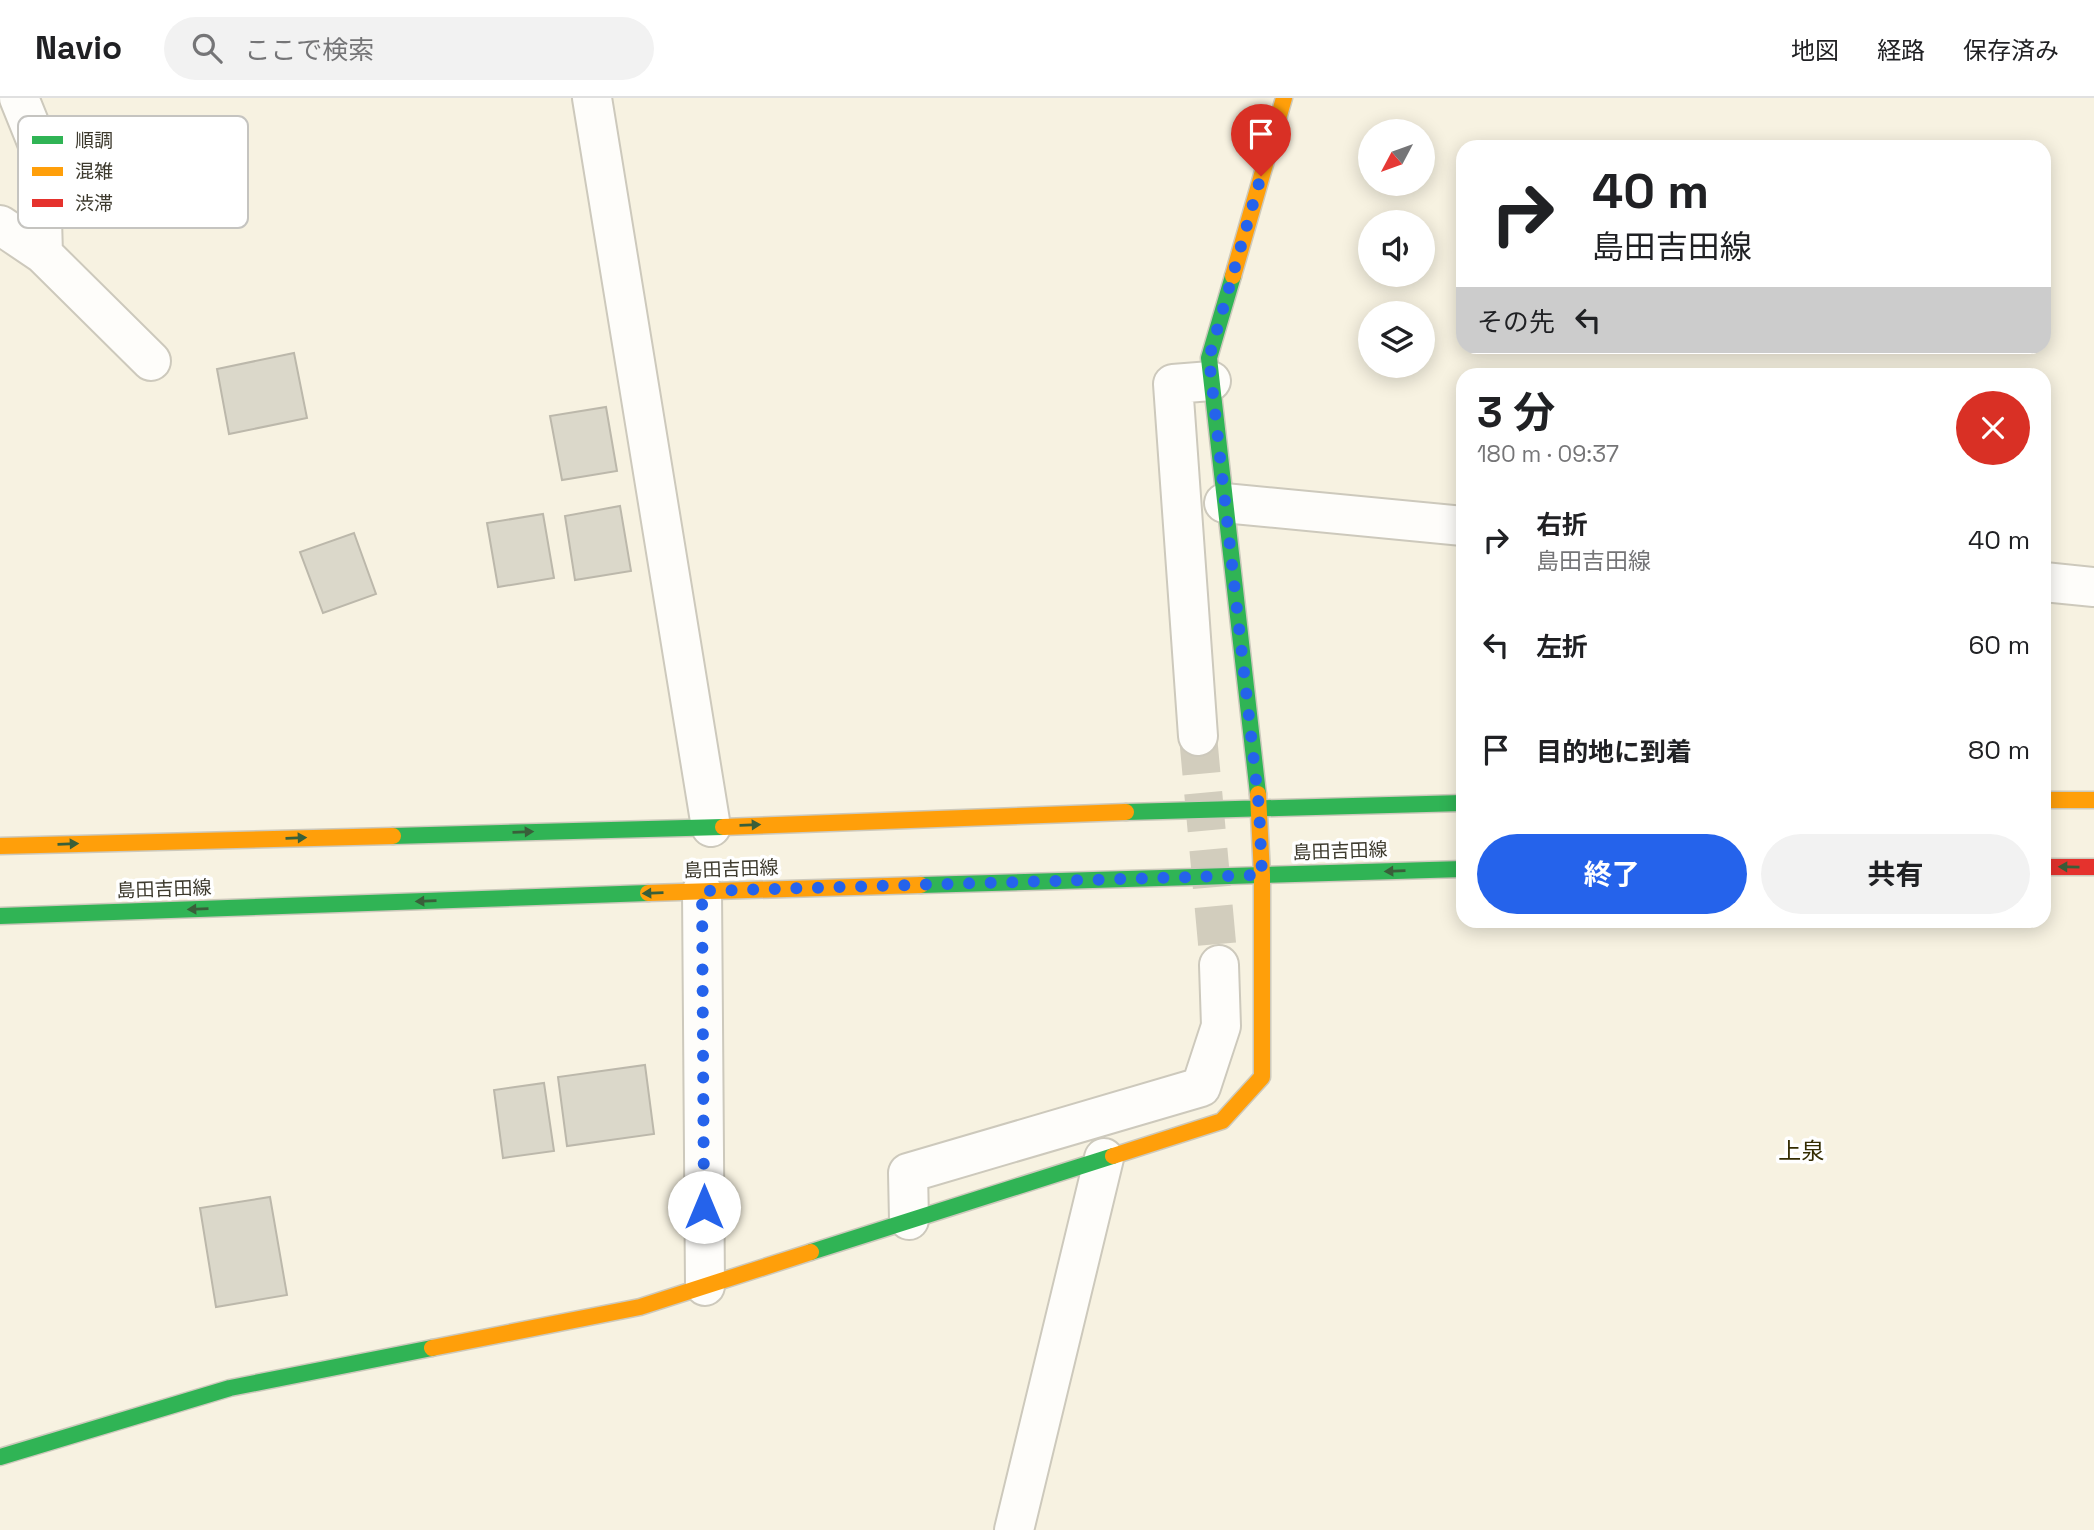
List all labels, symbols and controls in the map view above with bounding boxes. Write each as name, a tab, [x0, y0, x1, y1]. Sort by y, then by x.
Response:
search box	[164, 17, 654, 80]
text: Navio	[35, 27, 122, 69]
icon: search	[188, 29, 226, 67]
text: ここで検索	[244, 33, 374, 67]
text: 地図	[1791, 35, 1839, 66]
text: 経路	[1877, 35, 1925, 66]
text: 保存済み	[1963, 35, 2059, 66]
pin	[1231, 104, 1291, 176]
icon: arrive	[1242, 115, 1280, 153]
legend	[18, 116, 248, 228]
north arrow	[1358, 119, 1435, 196]
map controls	[1358, 119, 1435, 378]
text: 順調	[75, 128, 113, 153]
text: 混雑	[75, 159, 113, 184]
text: 40 m	[1592, 160, 1709, 222]
icon: right	[1477, 168, 1568, 259]
text: 渋滞	[75, 191, 113, 216]
button: sound	[1358, 210, 1435, 287]
text: 島田吉田線	[1592, 227, 1752, 267]
button: layers	[1358, 301, 1435, 378]
icon: left	[1569, 301, 1607, 339]
text: その先	[1477, 305, 1555, 339]
text: 3 分	[1477, 386, 1555, 439]
button: close	[1956, 391, 2030, 465]
text: 180 m · 09:37	[1477, 439, 1619, 469]
text: 右折	[1536, 508, 1588, 542]
icon: right	[1477, 521, 1515, 559]
text: 40 m	[1968, 523, 2030, 557]
text: 島田吉田線	[1536, 546, 1651, 576]
icon: left	[1477, 626, 1515, 664]
text: 60 m	[1968, 628, 2030, 662]
text: 左折	[1536, 630, 1588, 664]
icon: arrive	[1477, 731, 1515, 769]
text: 80 m	[1968, 733, 2030, 767]
text: 目的地に到着	[1536, 735, 1692, 769]
one-way arrow	[740, 820, 762, 831]
one-way arrow	[512, 826, 534, 838]
one-way arrow	[285, 832, 307, 844]
button: 終了	[1477, 834, 1747, 914]
button: 共有	[1761, 834, 2030, 914]
street label: 島田吉田線	[1292, 837, 1388, 865]
one-way arrow	[57, 838, 79, 850]
street label: 島田吉田線	[683, 855, 779, 883]
one-way arrow	[2058, 861, 2080, 873]
one-way arrow	[1384, 865, 1406, 876]
street label: 島田吉田線	[116, 875, 212, 903]
one-way arrow	[642, 887, 664, 898]
one-way arrow	[415, 895, 437, 906]
one-way arrow	[187, 903, 209, 915]
district label: 上泉	[1778, 1136, 1824, 1166]
position arrow	[667, 1170, 741, 1244]

